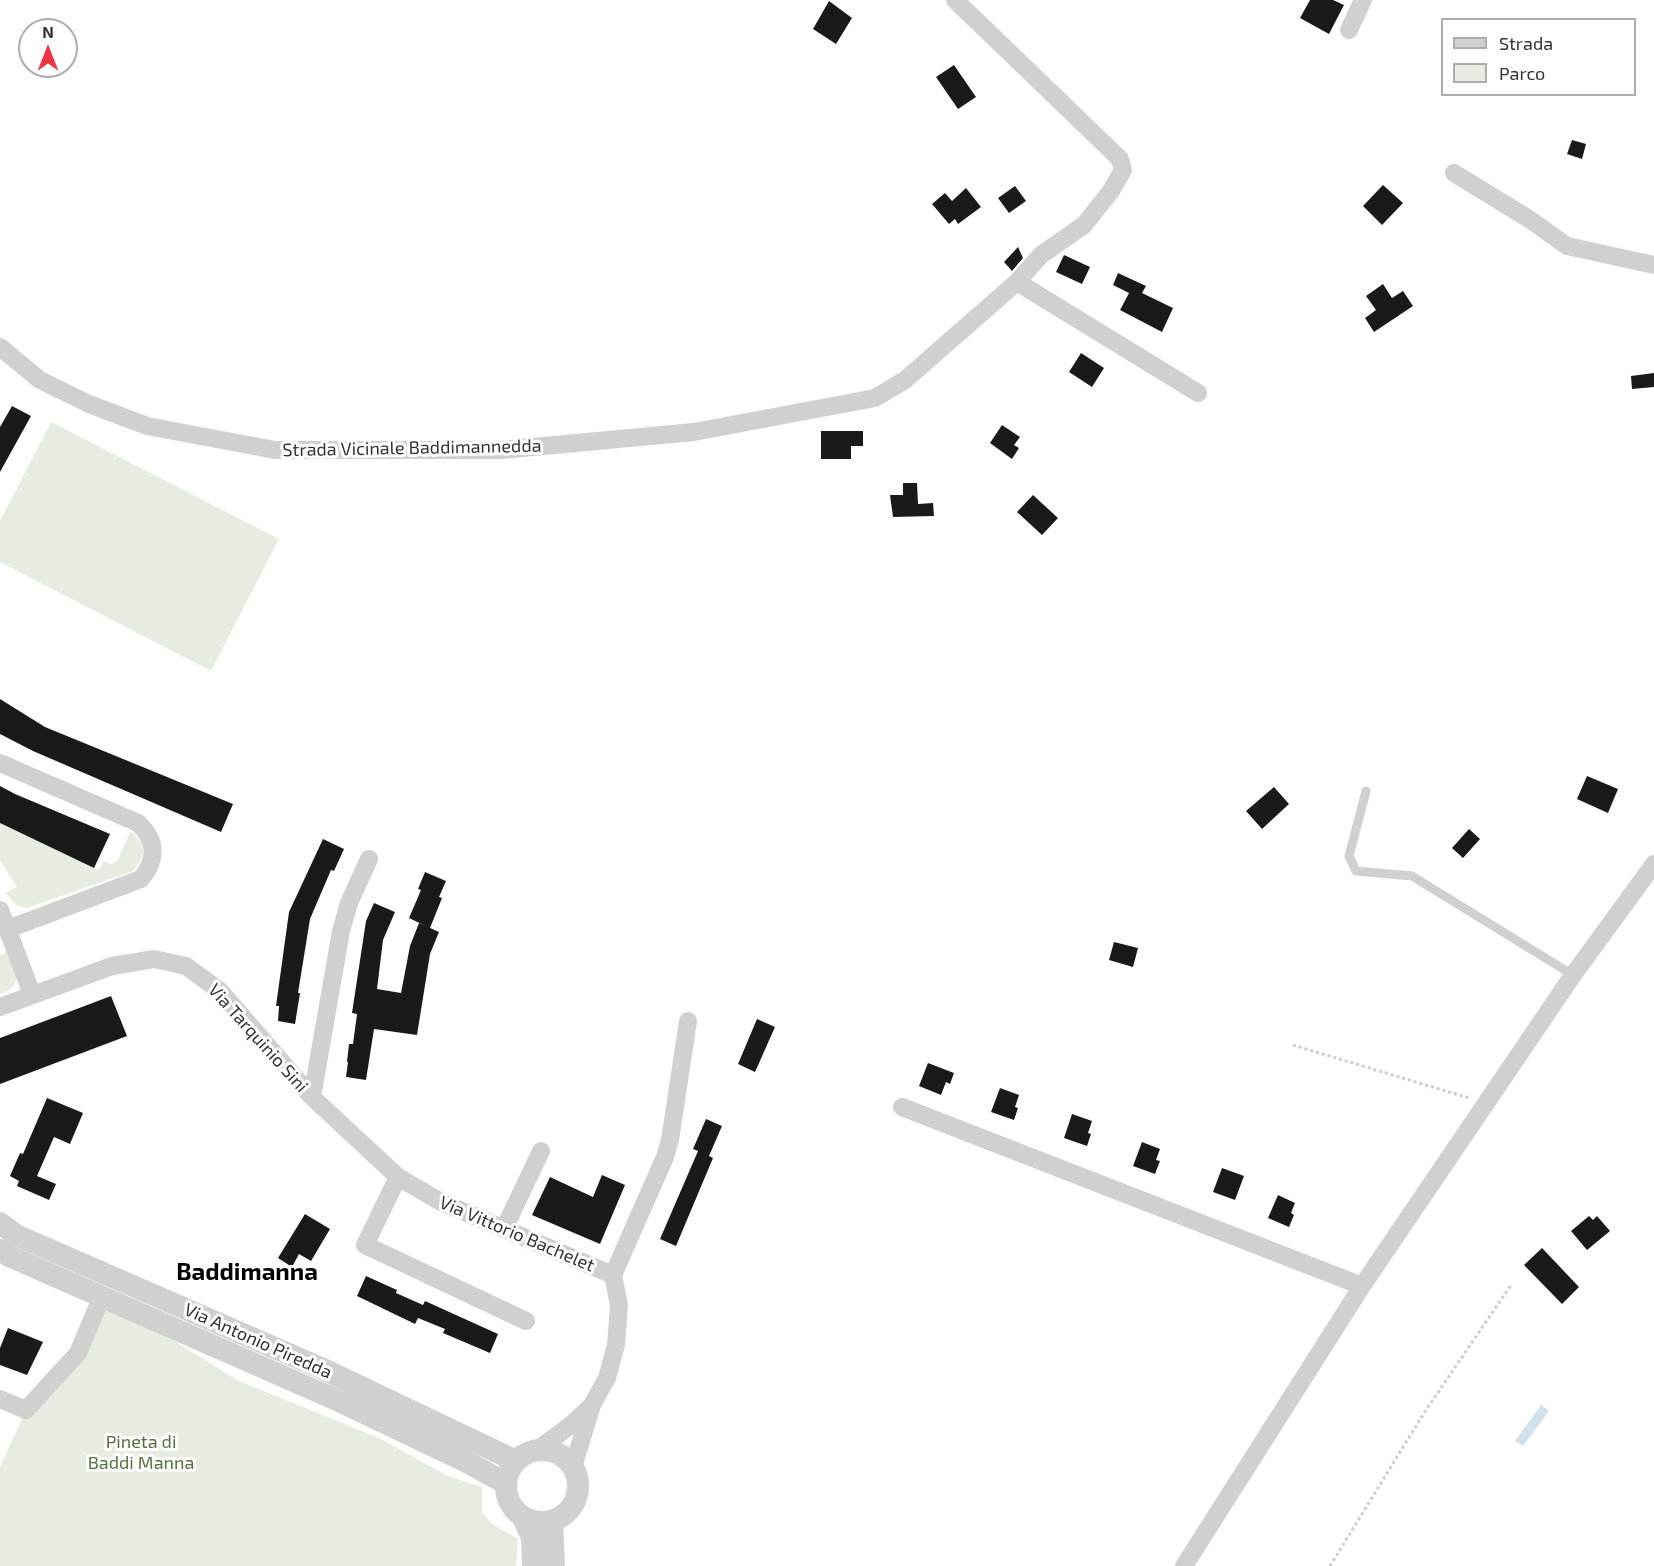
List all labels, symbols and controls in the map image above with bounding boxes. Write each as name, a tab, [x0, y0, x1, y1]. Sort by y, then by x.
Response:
north arrow	[18, 18, 78, 78]
legend	[1441, 18, 1636, 96]
text: N	[42, 22, 54, 41]
text: Strada	[1499, 32, 1553, 54]
text: Parco	[1499, 62, 1545, 84]
street label: Strada Vicinale Baddimannedda	[282, 435, 542, 461]
street label: Via Tarquinio Sini	[204, 979, 312, 1097]
street label: Via Vittorio Bachelet	[436, 1192, 598, 1276]
district label: Baddimanna	[176, 1258, 318, 1286]
street label: Via Antonio Piredda	[181, 1299, 335, 1383]
park label: Pineta di Baddi Manna	[88, 1431, 194, 1474]

